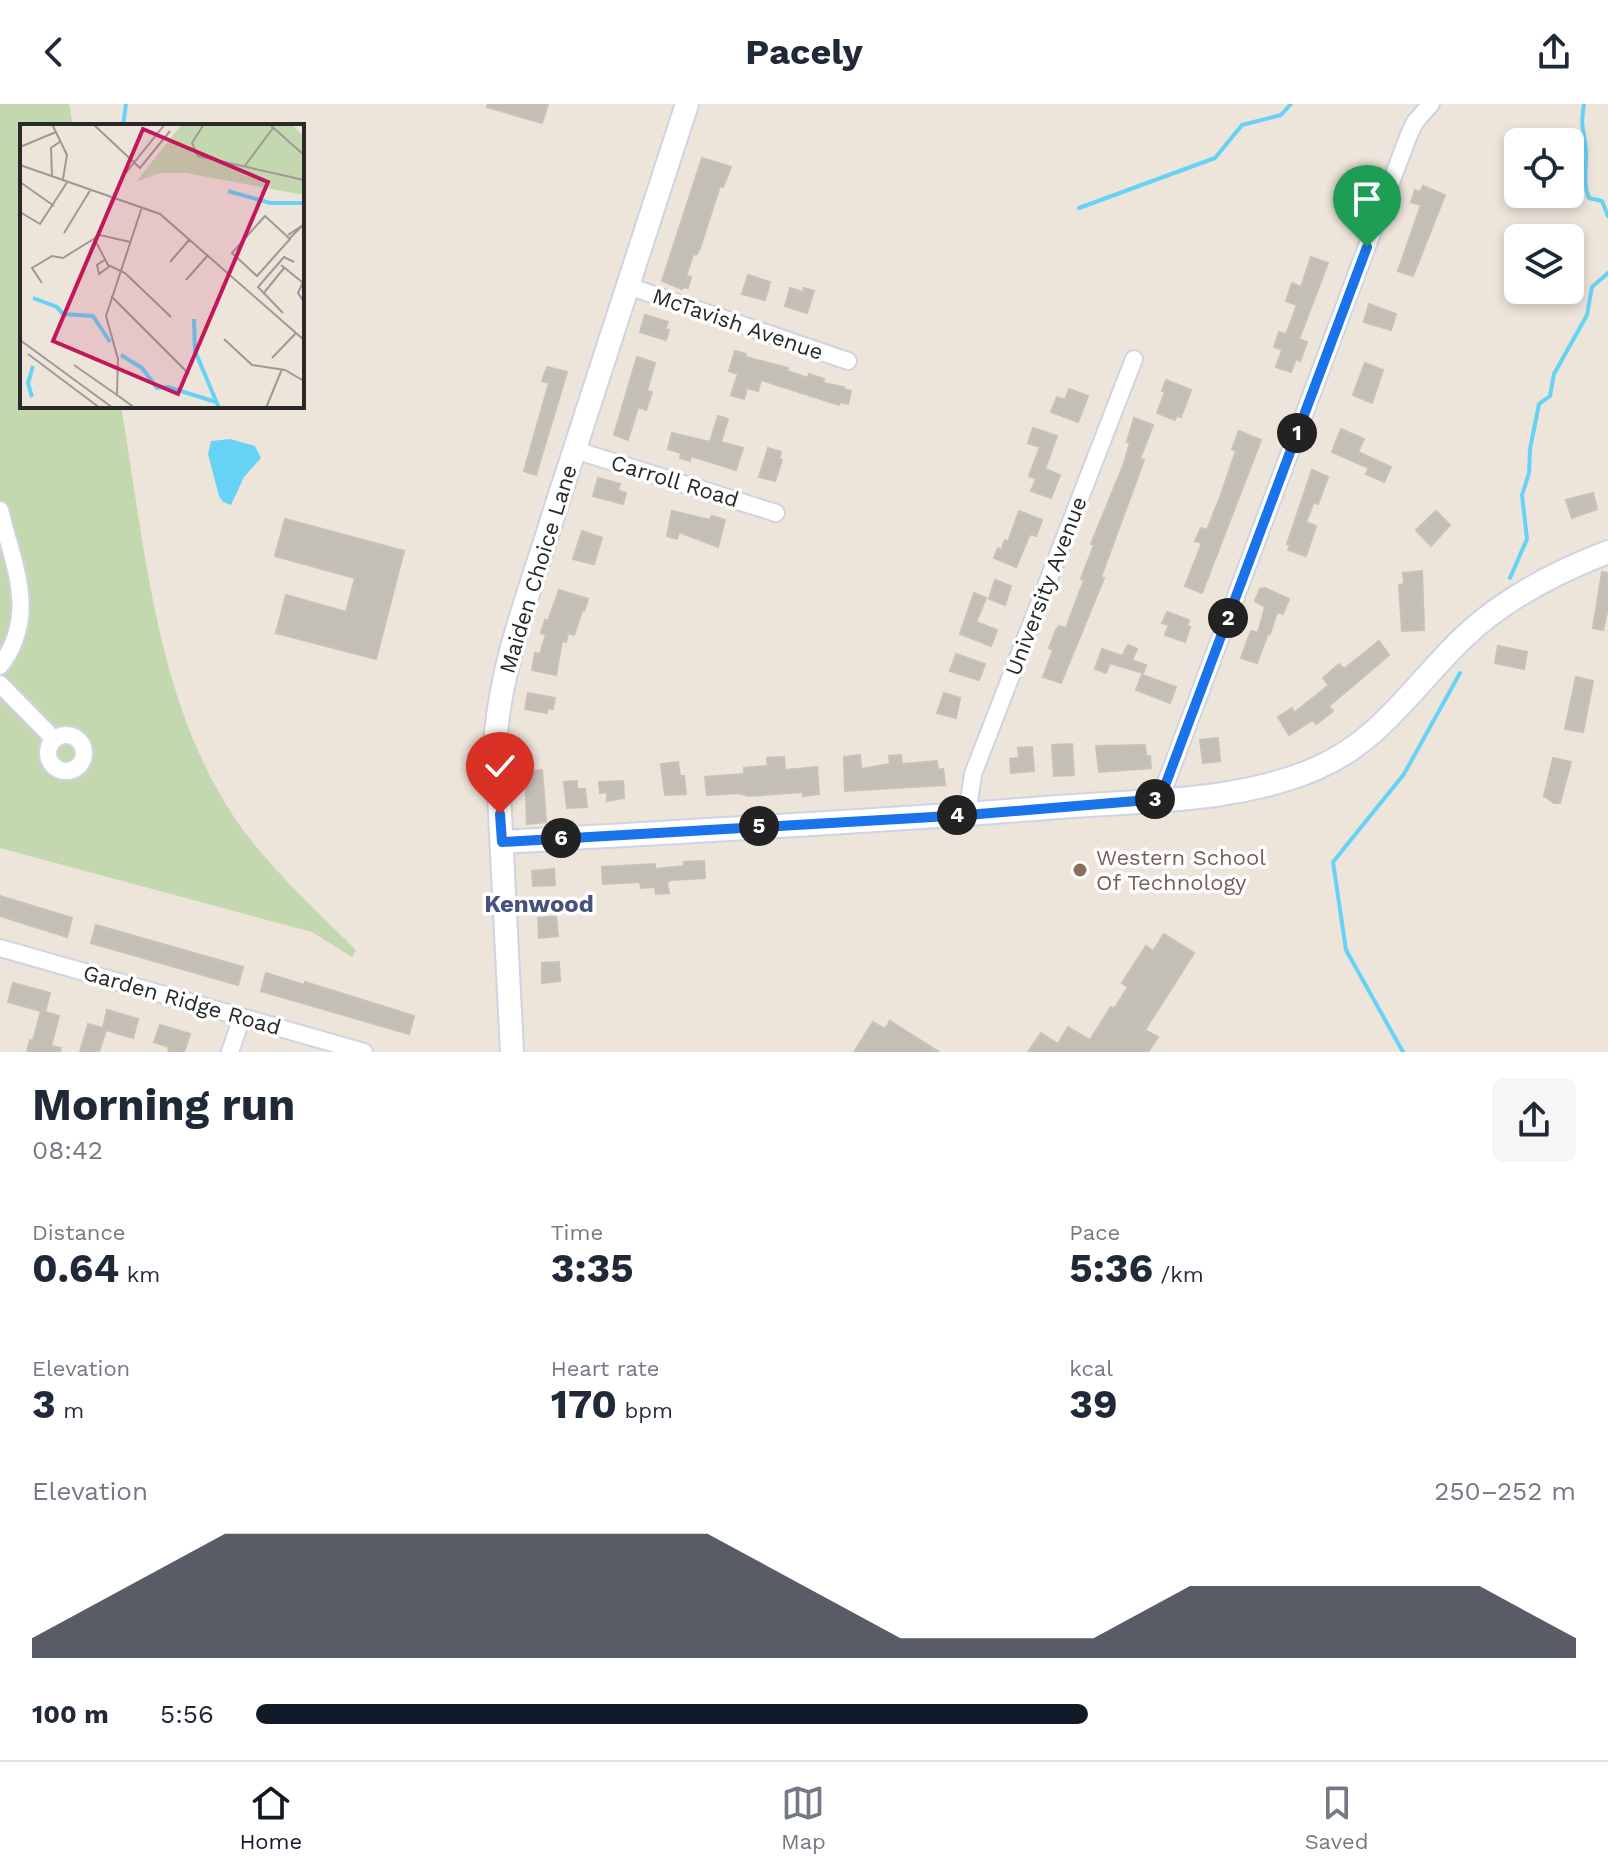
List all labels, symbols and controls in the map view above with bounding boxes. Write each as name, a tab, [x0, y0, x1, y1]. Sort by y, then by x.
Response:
icon: back	[32, 30, 76, 74]
icon: share	[1532, 30, 1576, 74]
text: Pacely	[745, 31, 863, 73]
inset map	[20, 124, 304, 408]
map controls	[1504, 128, 1584, 304]
button: locate	[1504, 128, 1584, 208]
pin	[1333, 165, 1401, 247]
icon: arrive	[1345, 177, 1389, 221]
button: layers	[1504, 224, 1584, 304]
street label: McTavish Avenue	[649, 283, 827, 365]
pin: 1	[1277, 413, 1317, 453]
text: 1	[1292, 420, 1302, 445]
street label: Carroll Road	[608, 450, 742, 512]
street label: Maiden Choice Lane	[494, 462, 582, 676]
street label: University Avenue	[1000, 493, 1092, 679]
pin: 2	[1208, 598, 1248, 638]
text: 2	[1221, 605, 1235, 630]
pin	[466, 732, 534, 814]
icon: check	[478, 744, 522, 788]
pin: 3	[1135, 779, 1175, 819]
text: 3	[1148, 786, 1162, 811]
pin: 4	[937, 795, 977, 835]
text: 4	[950, 802, 964, 827]
pin: 5	[739, 806, 779, 846]
text: 5	[753, 813, 765, 838]
pin: 6	[541, 818, 581, 858]
text: 6	[554, 825, 568, 850]
place label: Western School Of Technology	[1096, 845, 1266, 895]
marker: Western School Of Technology	[1071, 861, 1089, 879]
district label: Kenwood	[484, 890, 594, 918]
street label: Garden Ridge Road	[80, 960, 284, 1040]
button: share	[1492, 1078, 1576, 1162]
text: Morning run	[32, 1079, 295, 1131]
text: 08:42	[32, 1135, 103, 1165]
text: Distance	[32, 1220, 126, 1245]
text: Time	[551, 1220, 603, 1245]
text: Pace	[1069, 1220, 1120, 1245]
text: 0.64	[32, 1245, 119, 1292]
text: 3:35	[551, 1245, 634, 1292]
text: 5:36	[1069, 1245, 1153, 1292]
text: km	[119, 1262, 160, 1287]
text: /km	[1153, 1262, 1204, 1287]
text: Elevation	[32, 1356, 130, 1381]
text: Heart rate	[551, 1356, 659, 1381]
text: kcal	[1069, 1356, 1113, 1381]
text: 3	[32, 1381, 56, 1428]
text: 170	[551, 1381, 617, 1428]
text: 39	[1069, 1381, 1118, 1428]
text: m	[56, 1398, 84, 1423]
text: bpm	[617, 1398, 673, 1423]
text: Elevation	[32, 1476, 148, 1506]
text: 250–252 m	[1434, 1476, 1576, 1506]
text: 100 m	[32, 1699, 109, 1729]
text: 5:56	[160, 1699, 214, 1729]
tab: Home	[239, 1781, 302, 1854]
tab: Map	[781, 1781, 826, 1854]
tab: Saved	[1305, 1781, 1369, 1854]

